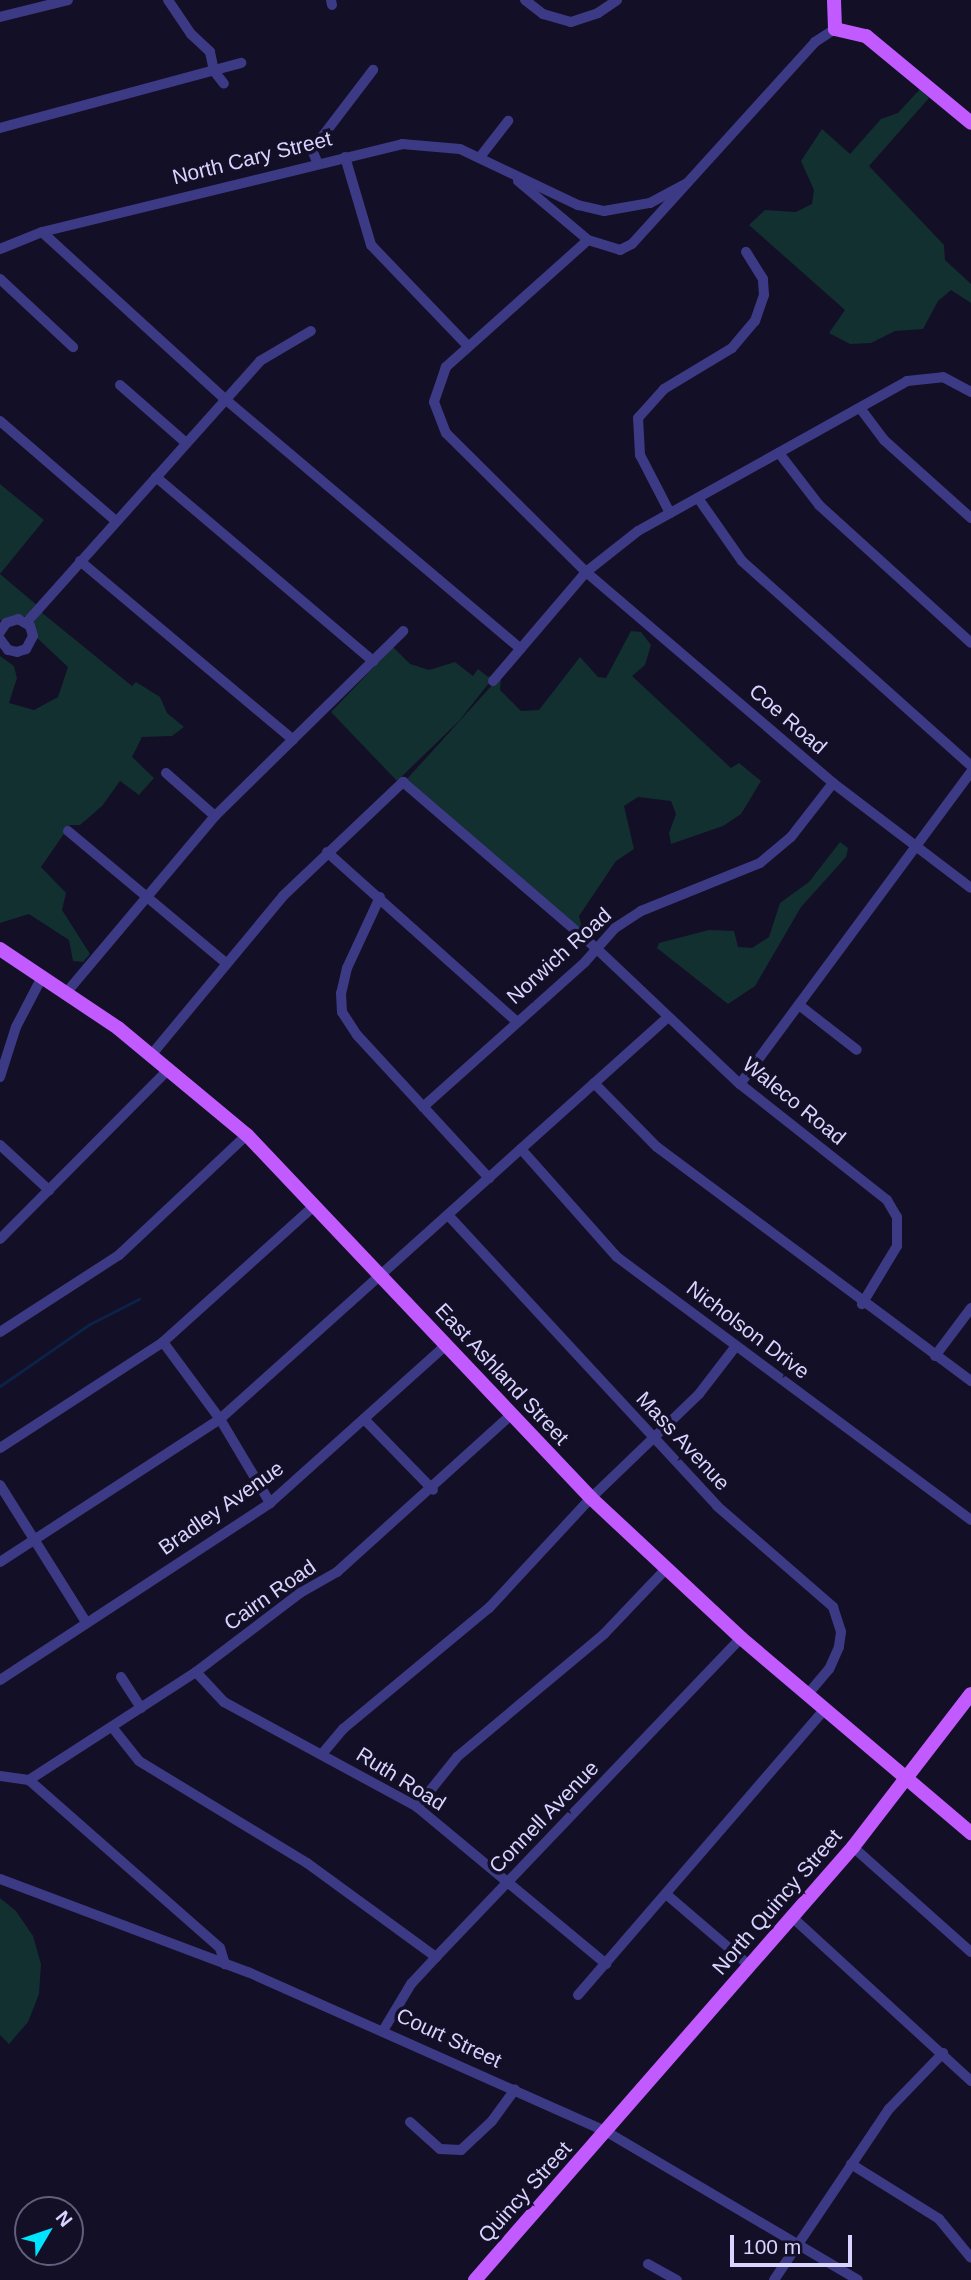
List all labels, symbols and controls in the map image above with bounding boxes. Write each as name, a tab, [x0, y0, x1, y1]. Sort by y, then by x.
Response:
street label: North Cary Street	[170, 126, 334, 190]
street label: Coe Road	[744, 678, 832, 760]
street label: Norwich Road	[502, 903, 616, 1009]
street label: Waleco Road	[737, 1052, 851, 1150]
street label: Nicholson Drive	[682, 1276, 814, 1384]
street label: East Ashland Street	[429, 1298, 575, 1450]
street label: Mass Avenue	[631, 1386, 735, 1496]
street label: Bradley Avenue	[153, 1455, 289, 1561]
street label: Cairn Road	[219, 1554, 321, 1636]
street label: Ruth Road	[352, 1742, 450, 1816]
street label: Connell Avenue	[484, 1755, 604, 1879]
street label: North Quincy Street	[707, 1824, 847, 1980]
street label: Court Street	[392, 2003, 506, 2073]
street label: Quincy Street	[473, 2136, 577, 2248]
north arrow	[14, 2196, 84, 2266]
text: N	[52, 2207, 77, 2231]
scale bar	[733, 2220, 856, 2264]
text: 100 m	[743, 2235, 801, 2258]

